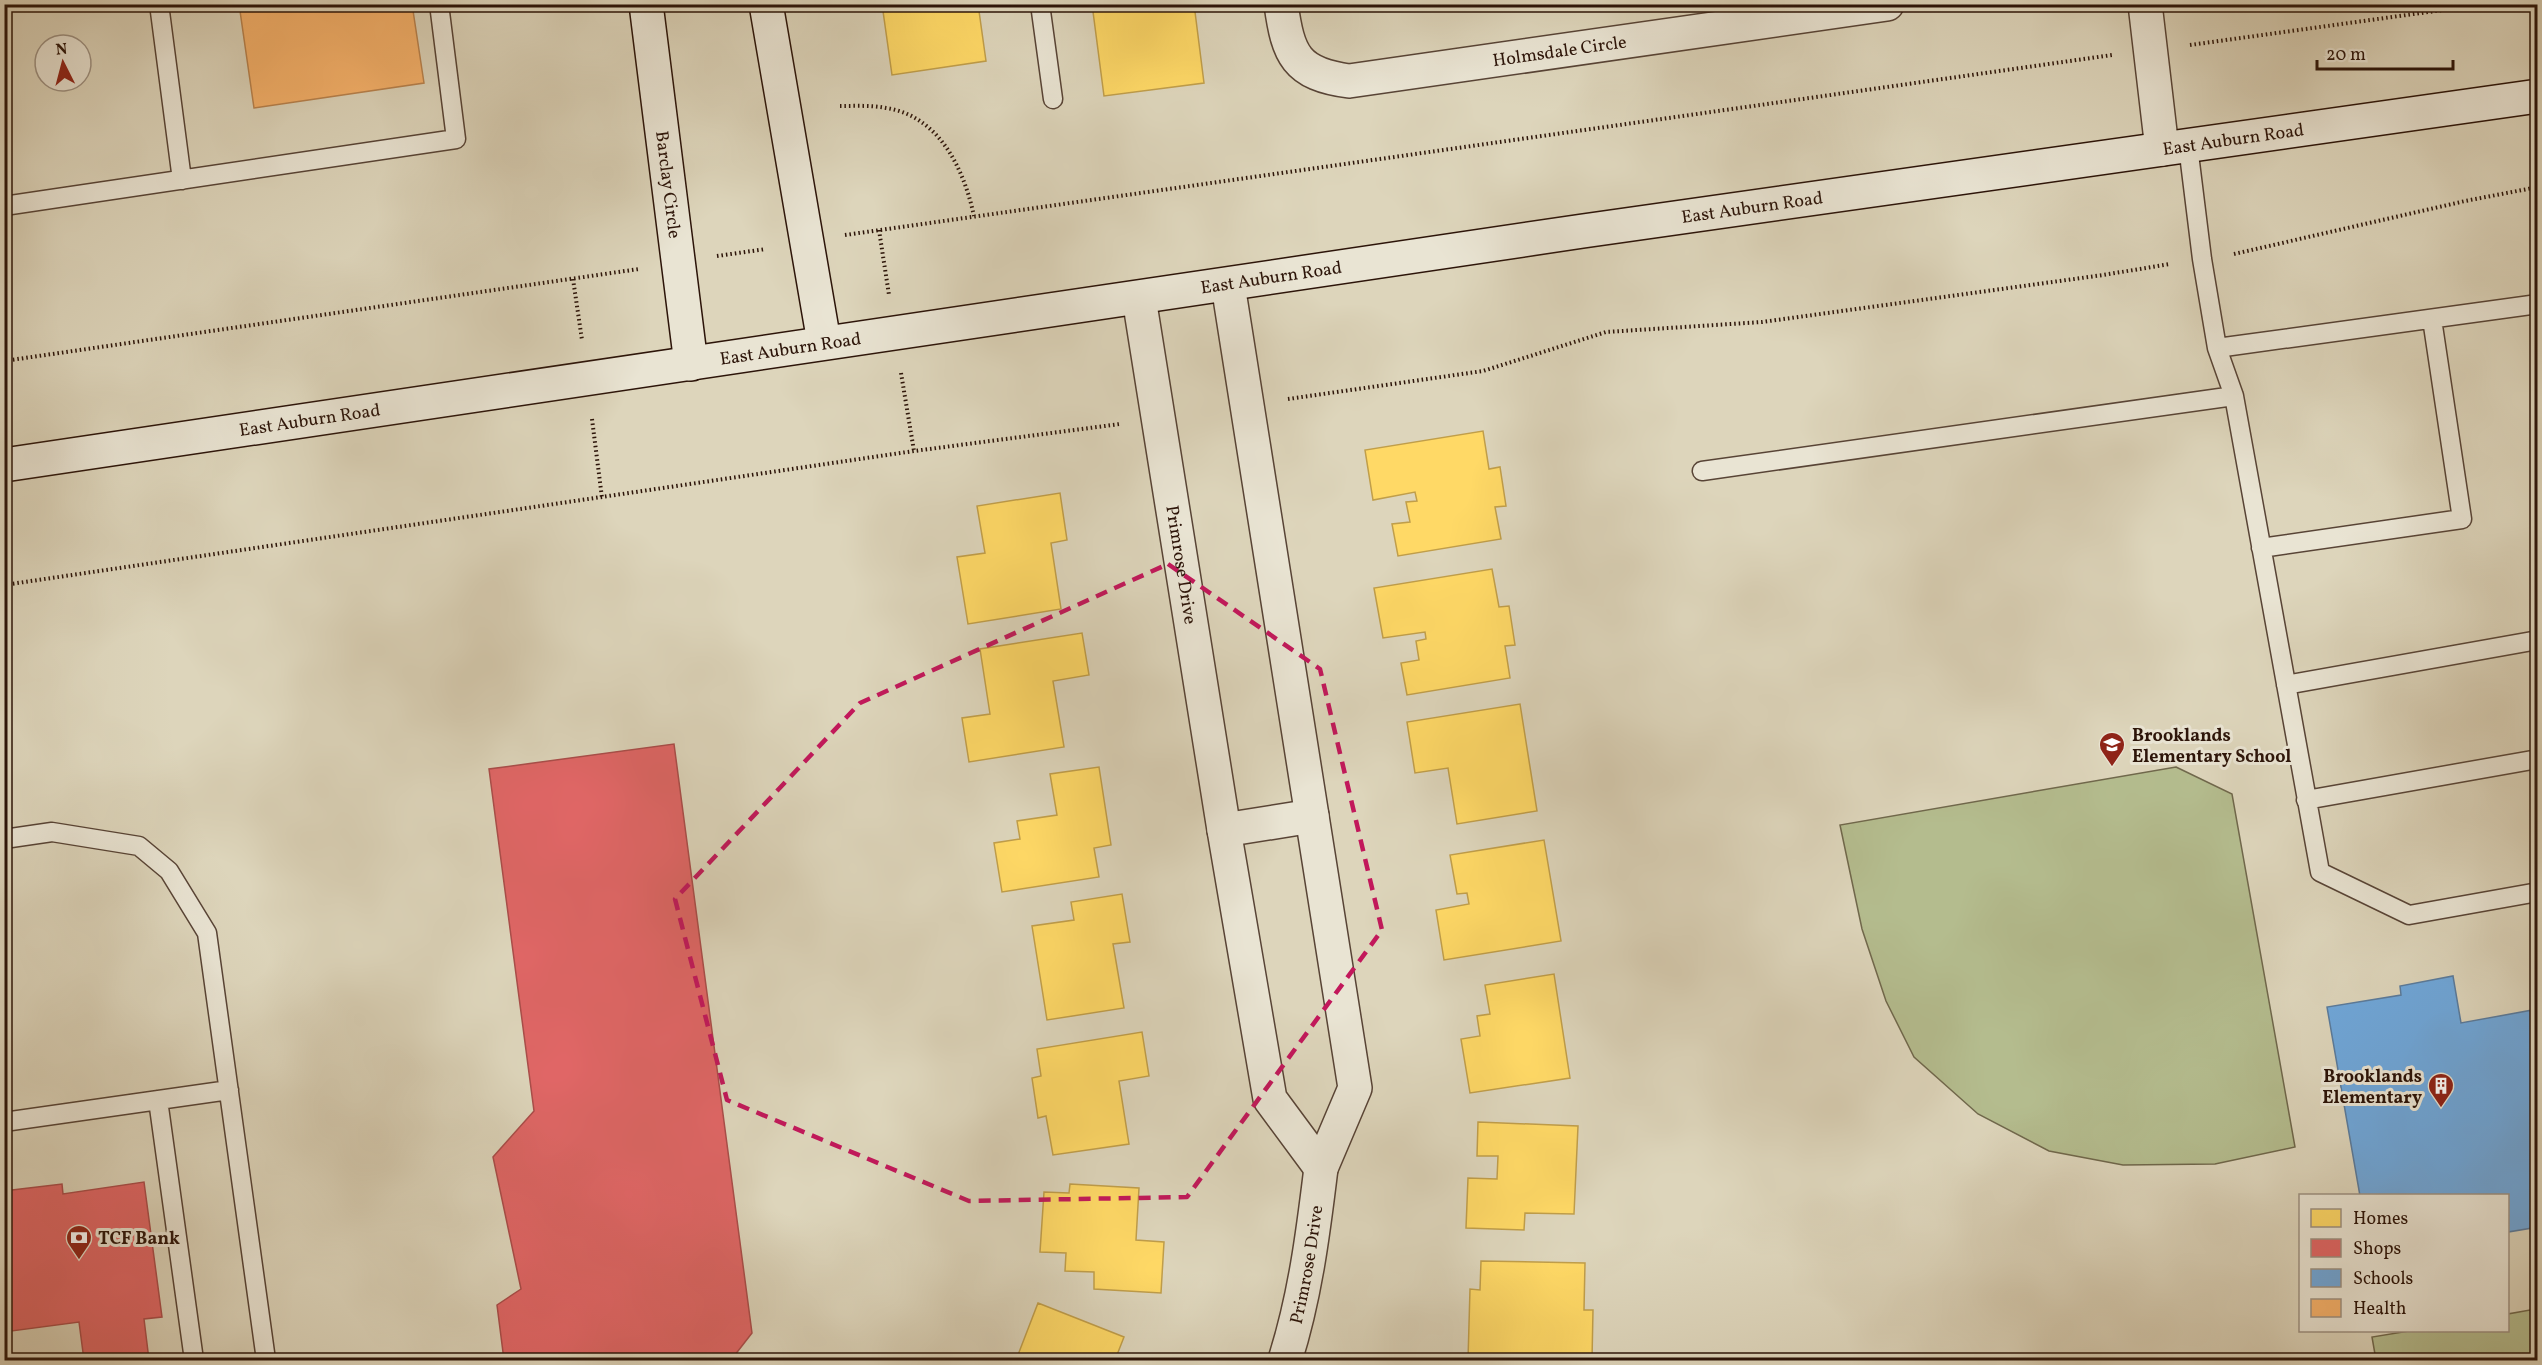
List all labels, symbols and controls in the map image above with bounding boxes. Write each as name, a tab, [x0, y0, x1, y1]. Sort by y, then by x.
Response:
street label: Holmsdale Circle	[1491, 30, 1628, 74]
north arrow	[33, 33, 93, 93]
scale bar	[2317, 33, 2454, 71]
text: N	[55, 38, 69, 62]
text: 20 m	[2326, 43, 2366, 68]
street label: East Auburn Road	[2161, 118, 2306, 163]
street label: Barclay Circle	[648, 130, 686, 240]
street label: East Auburn Road	[1680, 186, 1825, 231]
street label: East Auburn Road	[1199, 256, 1344, 302]
street label: East Auburn Road	[718, 327, 863, 373]
street label: East Auburn Road	[238, 398, 382, 444]
street label: Primrose Drive	[1158, 503, 1202, 626]
place label: Brooklands Elementary School	[2132, 724, 2292, 770]
school or university icon: Brooklands Elementary School	[2097, 730, 2127, 768]
place label: Brooklands Elementary	[2322, 1065, 2422, 1111]
building icon: Brooklands Elementary	[2426, 1071, 2456, 1109]
legend	[2299, 1194, 2509, 1332]
street label: Primrose Drive	[1285, 1204, 1330, 1327]
text: Homes	[2353, 1207, 2408, 1232]
bank icon: TCF Bank	[64, 1223, 94, 1261]
place label: TCF Bank	[98, 1227, 180, 1252]
text: Shops	[2353, 1237, 2401, 1262]
text: Schools	[2353, 1267, 2413, 1292]
text: Health	[2353, 1297, 2407, 1322]

